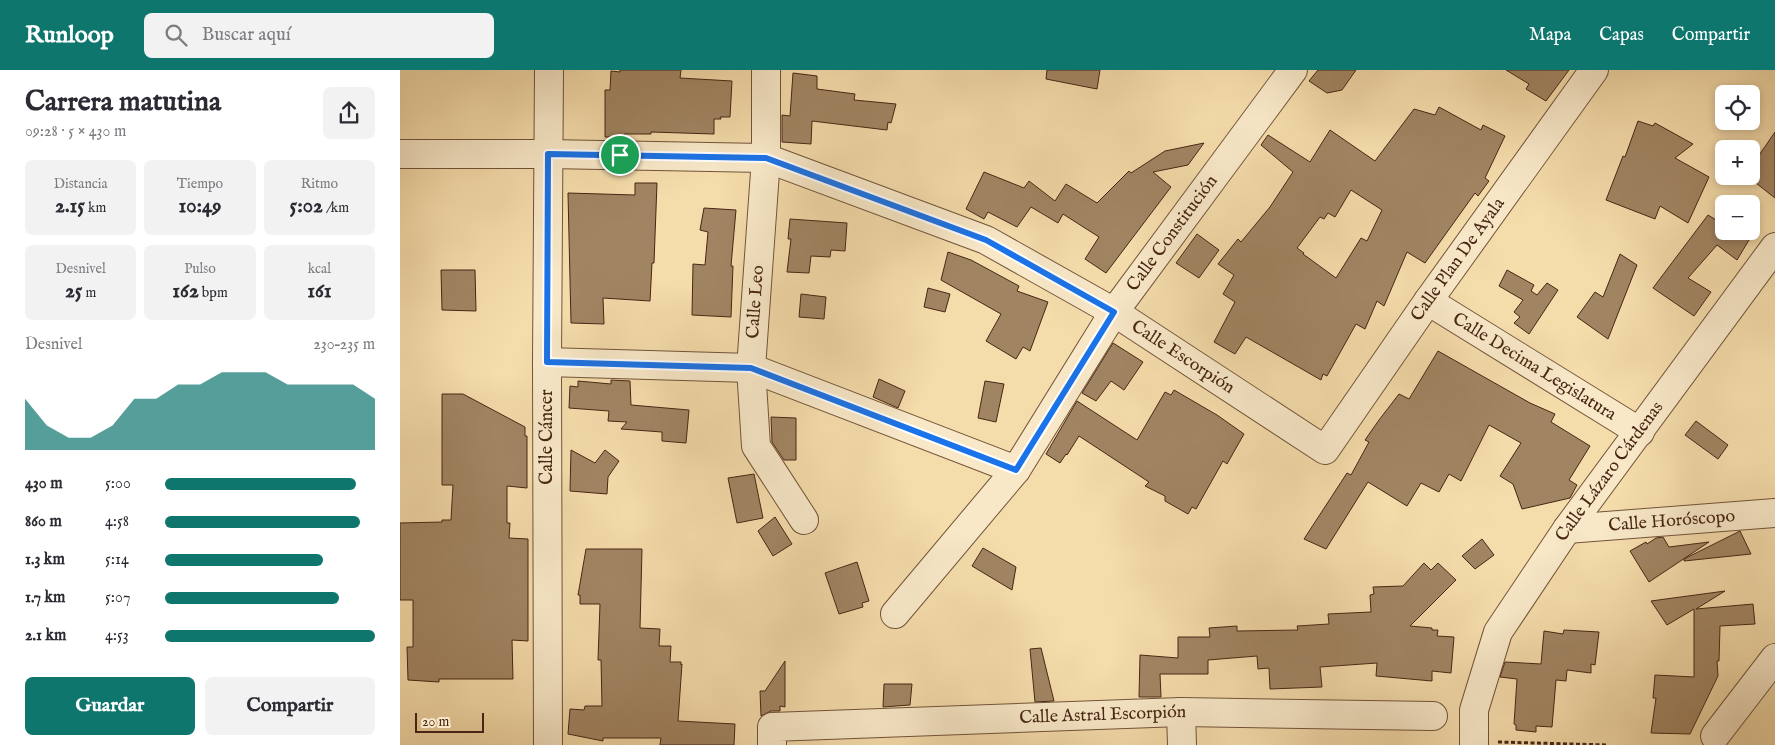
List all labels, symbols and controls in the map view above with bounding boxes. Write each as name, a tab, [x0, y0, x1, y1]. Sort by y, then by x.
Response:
search box	[144, 13, 494, 58]
text: Runloop	[25, 20, 114, 51]
icon: search	[162, 21, 190, 49]
text: Buscar aquí	[202, 23, 291, 47]
text: Mapa	[1529, 24, 1571, 47]
text: Capas	[1599, 24, 1644, 47]
text: Compartir	[1672, 24, 1750, 47]
text: Carrera matutina	[25, 85, 221, 120]
map controls	[1715, 85, 1760, 240]
button: locate	[1715, 85, 1760, 130]
button: share	[323, 87, 375, 139]
text: 09:28 · 5 × 430 m	[25, 122, 126, 142]
pin	[599, 134, 641, 176]
button: +	[1715, 140, 1760, 185]
icon: arrive	[606, 141, 634, 169]
street label: Calle Constitución	[1122, 170, 1223, 296]
text: Distancia	[54, 175, 108, 193]
text: Tiempo	[177, 175, 223, 193]
text: Ritmo	[301, 175, 338, 193]
text: 2.15	[55, 193, 85, 220]
text: 10:49	[178, 193, 222, 220]
text: 5:02	[290, 193, 323, 220]
street label: Calle Plan De Ayala	[1406, 193, 1510, 326]
button: −	[1715, 195, 1760, 240]
text: km	[85, 199, 106, 217]
text: /km	[323, 199, 349, 217]
text: Desnivel	[56, 260, 106, 278]
text: Pulso	[184, 260, 216, 278]
text: kcal	[308, 260, 331, 278]
street label: Calle Leo	[742, 264, 770, 339]
text: 25	[65, 278, 82, 305]
text: 162	[172, 278, 199, 305]
text: 161	[307, 278, 332, 305]
text: m	[82, 284, 96, 302]
text: bpm	[199, 284, 228, 302]
street label: Calle Decima Legislatura	[1448, 307, 1621, 426]
street label: Calle Escorpión	[1127, 315, 1239, 400]
text: Desnivel	[25, 335, 82, 355]
text: 230–235 m	[313, 335, 375, 355]
street label: Calle Cáncer	[536, 389, 559, 485]
street label: Calle Lázaro Cárdenas	[1550, 397, 1669, 546]
text: 430 m	[25, 474, 63, 494]
text: 5:00	[105, 474, 131, 494]
street label: Calle Horóscopo	[1607, 505, 1736, 537]
text: 860 m	[25, 512, 62, 532]
text: 4:58	[105, 512, 129, 532]
text: 1.3 km	[25, 550, 65, 570]
text: 5:14	[105, 550, 129, 570]
text: 1.7 km	[25, 588, 65, 608]
text: 5:07	[105, 588, 130, 608]
text: 2.1 km	[25, 626, 66, 646]
text: 4:53	[105, 626, 129, 646]
button: Guardar	[25, 677, 195, 735]
button: Compartir	[205, 677, 375, 735]
street label: Calle Astral Escorpión	[1019, 700, 1187, 729]
scale bar	[415, 710, 484, 733]
text: 20 m	[422, 713, 449, 731]

